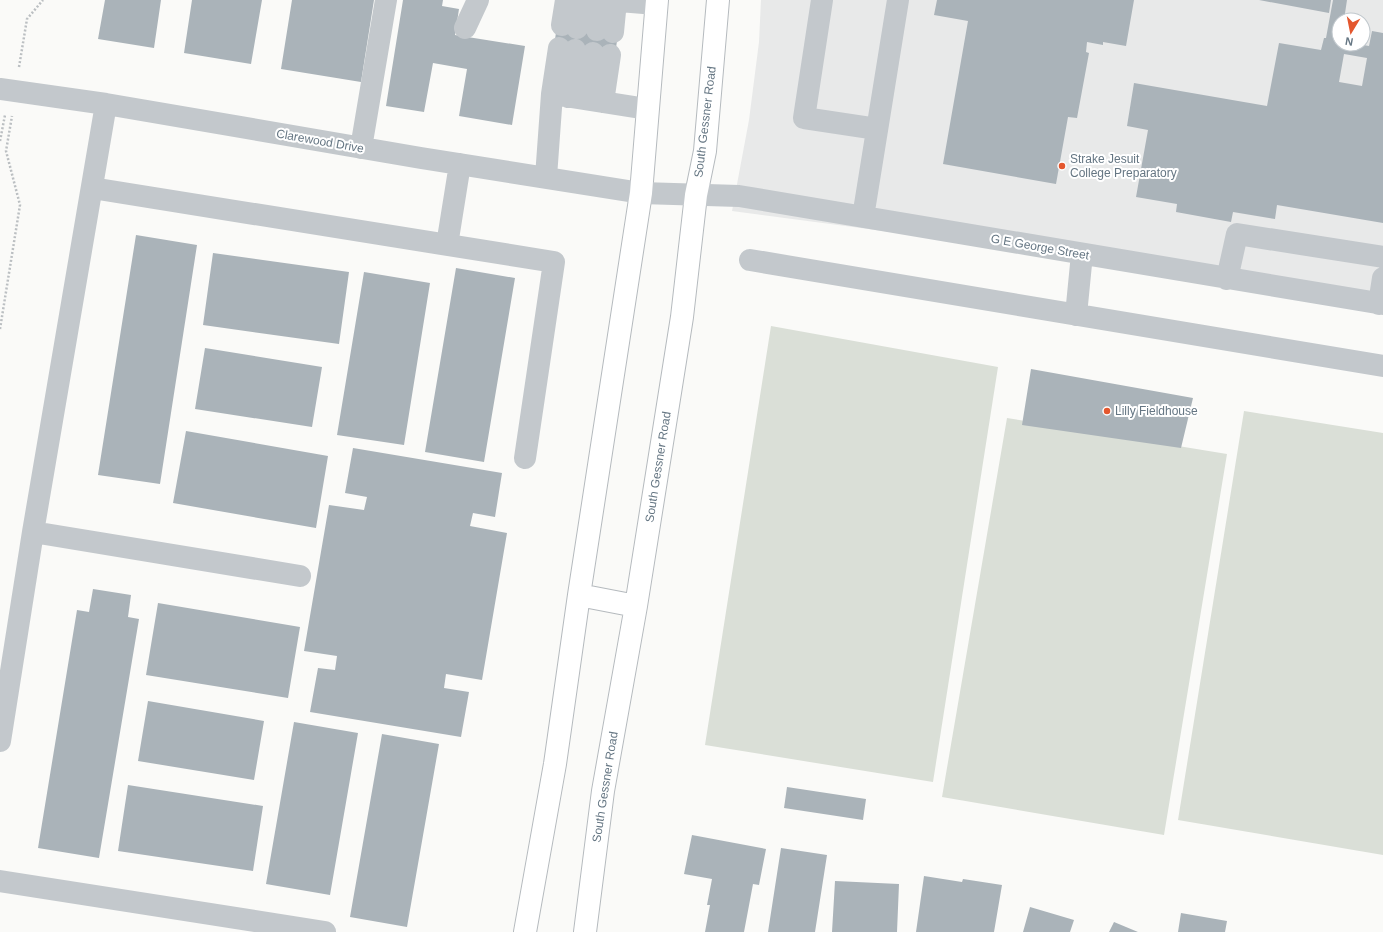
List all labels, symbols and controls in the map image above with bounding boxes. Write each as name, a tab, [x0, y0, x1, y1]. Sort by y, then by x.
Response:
north arrow	[1331, 12, 1371, 52]
text: N	[1344, 35, 1354, 48]
street label: South Gessner Road	[691, 66, 719, 178]
street label: Clarewood Drive	[275, 126, 365, 156]
place label: Strake Jesuit College Preparatory	[1070, 152, 1177, 180]
marker: Strake Jesuit College Preparatory	[1057, 161, 1067, 171]
street label: G E George Street	[990, 231, 1091, 263]
place label: Lilly Fieldhouse	[1115, 404, 1198, 418]
marker: Lilly Fieldhouse	[1102, 406, 1112, 416]
street label: South Gessner Road	[642, 411, 674, 523]
street label: South Gessner Road	[589, 731, 621, 843]

